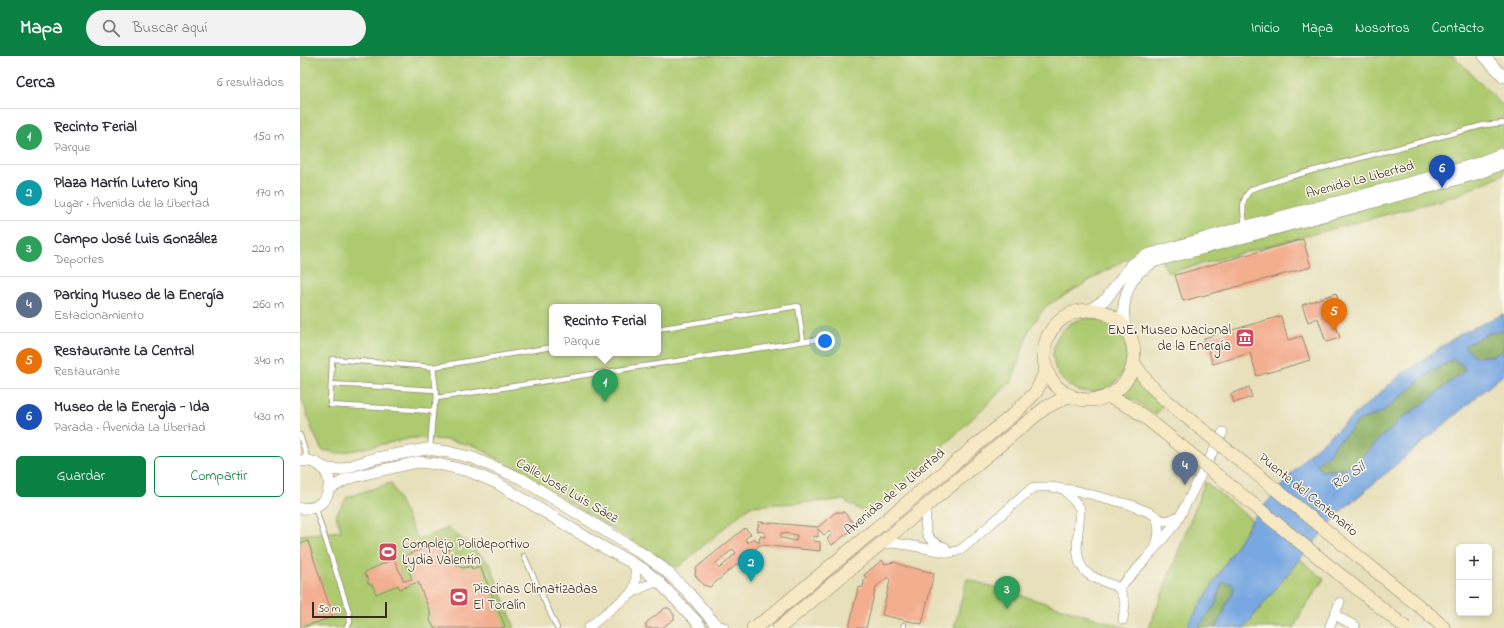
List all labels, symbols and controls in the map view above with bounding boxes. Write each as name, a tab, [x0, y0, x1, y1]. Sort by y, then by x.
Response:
search box	[86, 10, 366, 46]
text: Mapa	[20, 15, 62, 42]
icon: search	[100, 17, 122, 39]
text: Buscar aquí	[132, 17, 207, 39]
text: Inicio	[1251, 18, 1280, 39]
text: Mapa	[1302, 18, 1333, 39]
text: Nosotros	[1355, 18, 1410, 39]
text: Contacto	[1432, 18, 1484, 39]
text: Cerca	[16, 70, 55, 95]
text: 6 resultados	[217, 73, 284, 92]
text: Recinto Ferial	[54, 116, 137, 138]
text: 1	[27, 127, 31, 146]
text: 150 m	[253, 127, 284, 146]
text: Parque	[54, 138, 90, 157]
street label: Avenida La Libertad	[1304, 155, 1417, 205]
pin: 6	[1429, 155, 1455, 188]
text: Plaza Martín Lutero King	[54, 172, 197, 194]
text: 2	[26, 183, 32, 202]
text: 170 m	[256, 183, 284, 202]
text: Lugar · Avenida de la Libertad	[54, 194, 209, 213]
text: Campo José Luis González	[54, 228, 217, 250]
text: 3	[26, 239, 32, 258]
text: 220 m	[252, 239, 284, 258]
text: Deportes	[54, 250, 104, 269]
text: Parking Museo de la Energía	[54, 284, 224, 306]
text: 4	[26, 295, 32, 314]
text: 260 m	[253, 295, 284, 314]
pin: 5	[1321, 298, 1347, 331]
popup	[549, 304, 661, 356]
text: Estacionamiento	[54, 306, 144, 325]
text: Recinto Ferial	[564, 310, 646, 332]
place label: ENE. Museo Nacional de la Energía	[1108, 320, 1231, 358]
museum icon: ENE. Museo Nacional de la Energía	[1234, 327, 1256, 349]
your location	[815, 331, 835, 351]
text: Parque	[564, 332, 600, 351]
text: Restaurante La Central	[54, 340, 194, 362]
text: 5	[25, 351, 33, 370]
text: 340 m	[254, 351, 284, 370]
text: Restaurante	[54, 362, 120, 381]
pin: 1	[592, 369, 618, 402]
text: Museo de la Energia - Ida	[54, 396, 209, 418]
text: 6	[26, 407, 32, 426]
text: 430 m	[254, 407, 284, 426]
text: Parada · Avenida La Libertad	[54, 418, 206, 437]
street label: Avenida de la Libertad	[840, 443, 950, 541]
street label: Puente del Centenario	[1253, 448, 1363, 542]
pin: 4	[1172, 452, 1198, 485]
street label: Calle José Luis Sáez	[512, 453, 622, 529]
water label: Río Sil	[1326, 455, 1372, 496]
button: Guardar	[16, 456, 146, 497]
button: Compartir	[154, 456, 284, 497]
place label: Complejo Polideportivo Lydia Valentín	[402, 534, 530, 572]
sports icon: Complejo Polideportivo Lydia Valentín	[377, 541, 399, 563]
map controls	[1456, 544, 1492, 616]
button: +	[1456, 544, 1492, 580]
pin: 2	[738, 549, 764, 582]
pin: 3	[994, 576, 1020, 609]
place label: Piscinas Climatizadas El Toralín	[473, 579, 598, 616]
button: −	[1456, 580, 1492, 616]
sports icon: Piscinas Climatizadas El Toralín	[448, 586, 470, 608]
scale bar	[312, 600, 387, 619]
text: 50 m	[318, 601, 340, 617]

